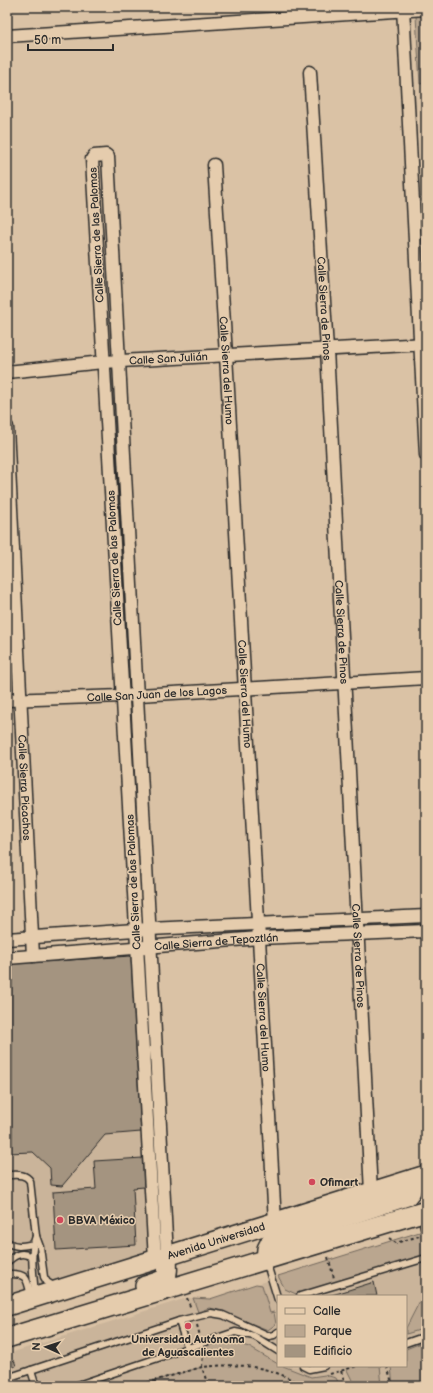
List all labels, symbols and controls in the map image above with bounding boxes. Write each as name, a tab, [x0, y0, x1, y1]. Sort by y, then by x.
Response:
scale bar	[28, 26, 113, 52]
text: 50 m	[34, 33, 61, 48]
street label: Calle Sierra de las Palomas	[86, 166, 107, 303]
street label: Calle Sierra de Pinos	[314, 256, 334, 361]
street label: Calle Sierra del Humo	[217, 316, 236, 425]
street label: Calle San Julián	[129, 350, 208, 368]
street label: Calle Sierra de las Palomas	[104, 489, 125, 626]
street label: Calle Sierra de Pinos	[332, 580, 350, 685]
street label: Calle Sierra del Humo	[235, 639, 254, 749]
street label: Calle San Juan de los Lagos	[87, 684, 228, 704]
street label: Calle Sierra Picachos	[15, 734, 33, 841]
street label: Calle Sierra de las Palomas	[123, 813, 144, 950]
street label: Calle Sierra de Pinos	[349, 903, 367, 1009]
street label: Calle Sierra de Tepoztlán	[154, 931, 279, 953]
street label: Calle Sierra del Humo	[253, 963, 273, 1072]
place label: Ofimart	[320, 1176, 359, 1189]
marker: Ofimart	[307, 1177, 317, 1187]
place label: BBVA México	[68, 1214, 135, 1227]
marker: BBVA México	[55, 1215, 65, 1225]
street label: Avenida Universidad	[166, 1220, 267, 1262]
legend	[277, 1295, 407, 1367]
text: Calle	[313, 1304, 341, 1319]
marker: Universidad Autónoma de Aguascalientes	[183, 1321, 193, 1331]
text: Parque	[313, 1324, 352, 1339]
north arrow	[26, 1327, 66, 1367]
place label: Universidad Autónoma de Aguascalientes	[131, 1333, 245, 1359]
text: N	[30, 1342, 43, 1351]
text: Edificio	[313, 1344, 353, 1359]

